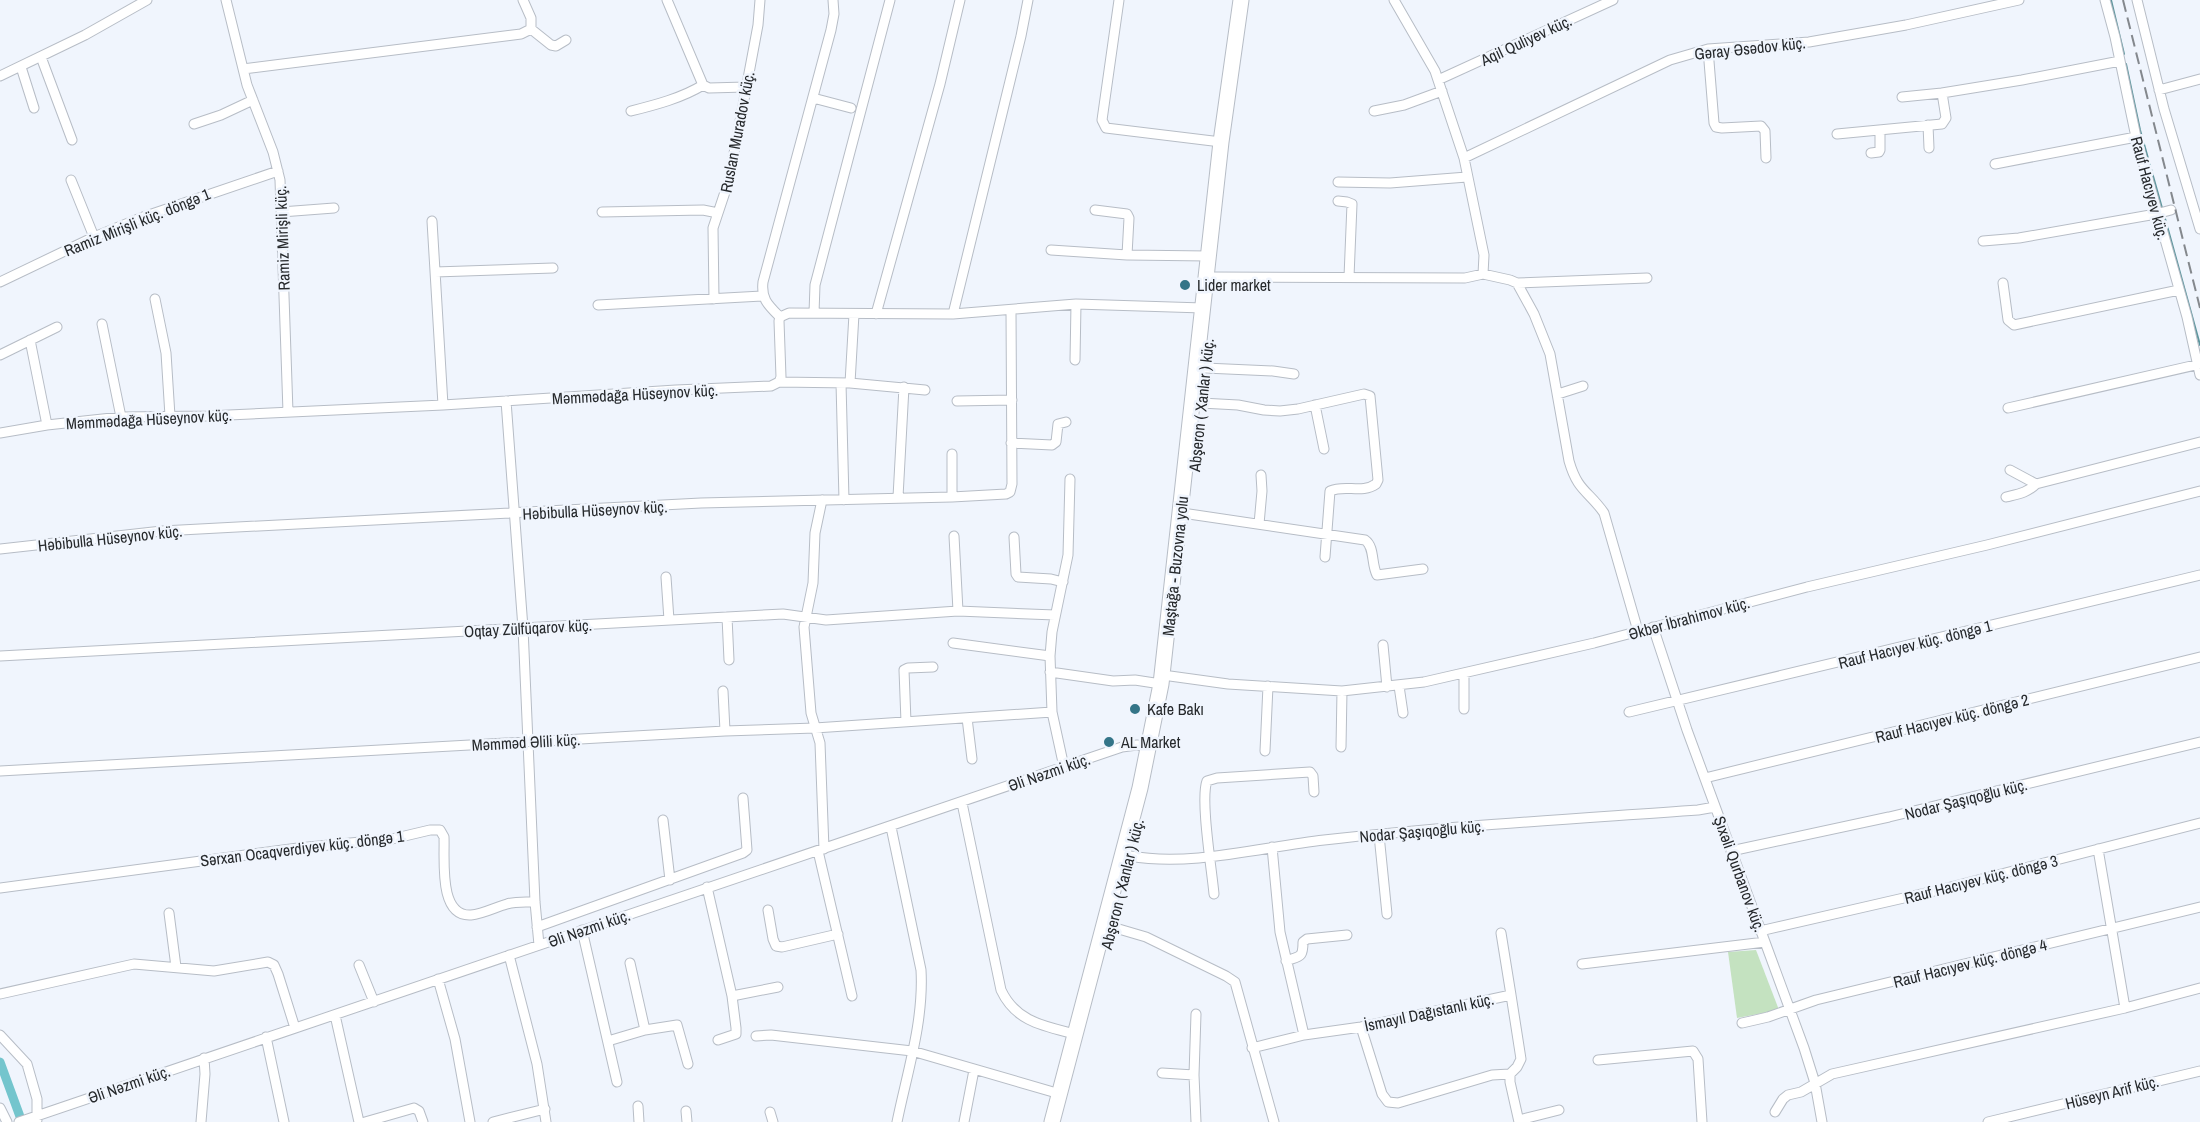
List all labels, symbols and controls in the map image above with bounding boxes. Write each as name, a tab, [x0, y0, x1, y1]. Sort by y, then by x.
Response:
street label: Aqil Quliyev küç.	[1476, 9, 1575, 71]
street label: Gəray Əsədov küç.	[1693, 31, 1807, 65]
street label: Ruslan Muradov küç.	[714, 69, 760, 195]
street label: Rauf Hacıyev küç.	[2126, 134, 2174, 242]
street label: Ramiz Mirişli küç. döngə 1	[61, 182, 214, 261]
street label: Ramiz Mirişli küç.	[269, 185, 295, 291]
place label: Lider market	[1197, 274, 1271, 296]
marker: Lider market	[1178, 278, 1192, 292]
street label: Abşeron ( Xanlar ) küç.	[1183, 337, 1219, 474]
street label: Məmmədağa Hüseynov küç.	[551, 379, 719, 409]
street label: Məmmədağa Hüseynov küç.	[65, 404, 233, 434]
street label: Həbibulla Hüseynov küç.	[522, 495, 668, 525]
street label: Maştağa - Buzovna yolu	[1157, 495, 1193, 637]
street label: Həbibulla Hüseynov küç.	[37, 519, 183, 557]
street label: Əkbər İbrahimov küç.	[1626, 591, 1752, 645]
street label: Oqtay Zülfüqarov küç.	[463, 614, 593, 642]
street label: Rauf Hacıyev küç. döngə 1	[1836, 614, 1995, 674]
street label: Rauf Hacıyev küç. döngə 2	[1873, 688, 2031, 748]
place label: Kafe Bakı	[1147, 698, 1204, 720]
marker: Kafe Bakı	[1128, 702, 1142, 716]
street label: Məmməd Əlili küç.	[471, 728, 581, 756]
place label: AL Market	[1120, 731, 1181, 753]
marker: AL Market	[1102, 735, 1116, 749]
street label: Əli Nəzmi küç.	[1005, 748, 1093, 796]
street label: Nodar Şaşıqoğlu küç.	[1902, 773, 2030, 825]
street label: Şıxəli Qurbanov küç.	[1709, 813, 1771, 935]
street label: Nodar Şaşıqoğlu küç.	[1359, 815, 1485, 847]
street label: Abşeron ( Xanlar ) küç.	[1095, 816, 1149, 953]
street label: Sərxan Ocaqverdiyev küç. döngə 1	[199, 825, 406, 871]
street label: Rauf Hacıyev küç. döngə 3	[1902, 849, 2060, 909]
street label: Əli Nəzmi küç.	[545, 904, 633, 952]
street label: Rauf Hacıyev küç. döngə 4	[1891, 933, 2049, 993]
street label: İsmayıl Dağıstanlı küç.	[1362, 988, 1496, 1036]
street label: Əli Nəzmi küç.	[85, 1060, 173, 1108]
street label: Hüseyn Arif küç.	[2063, 1070, 2161, 1114]

